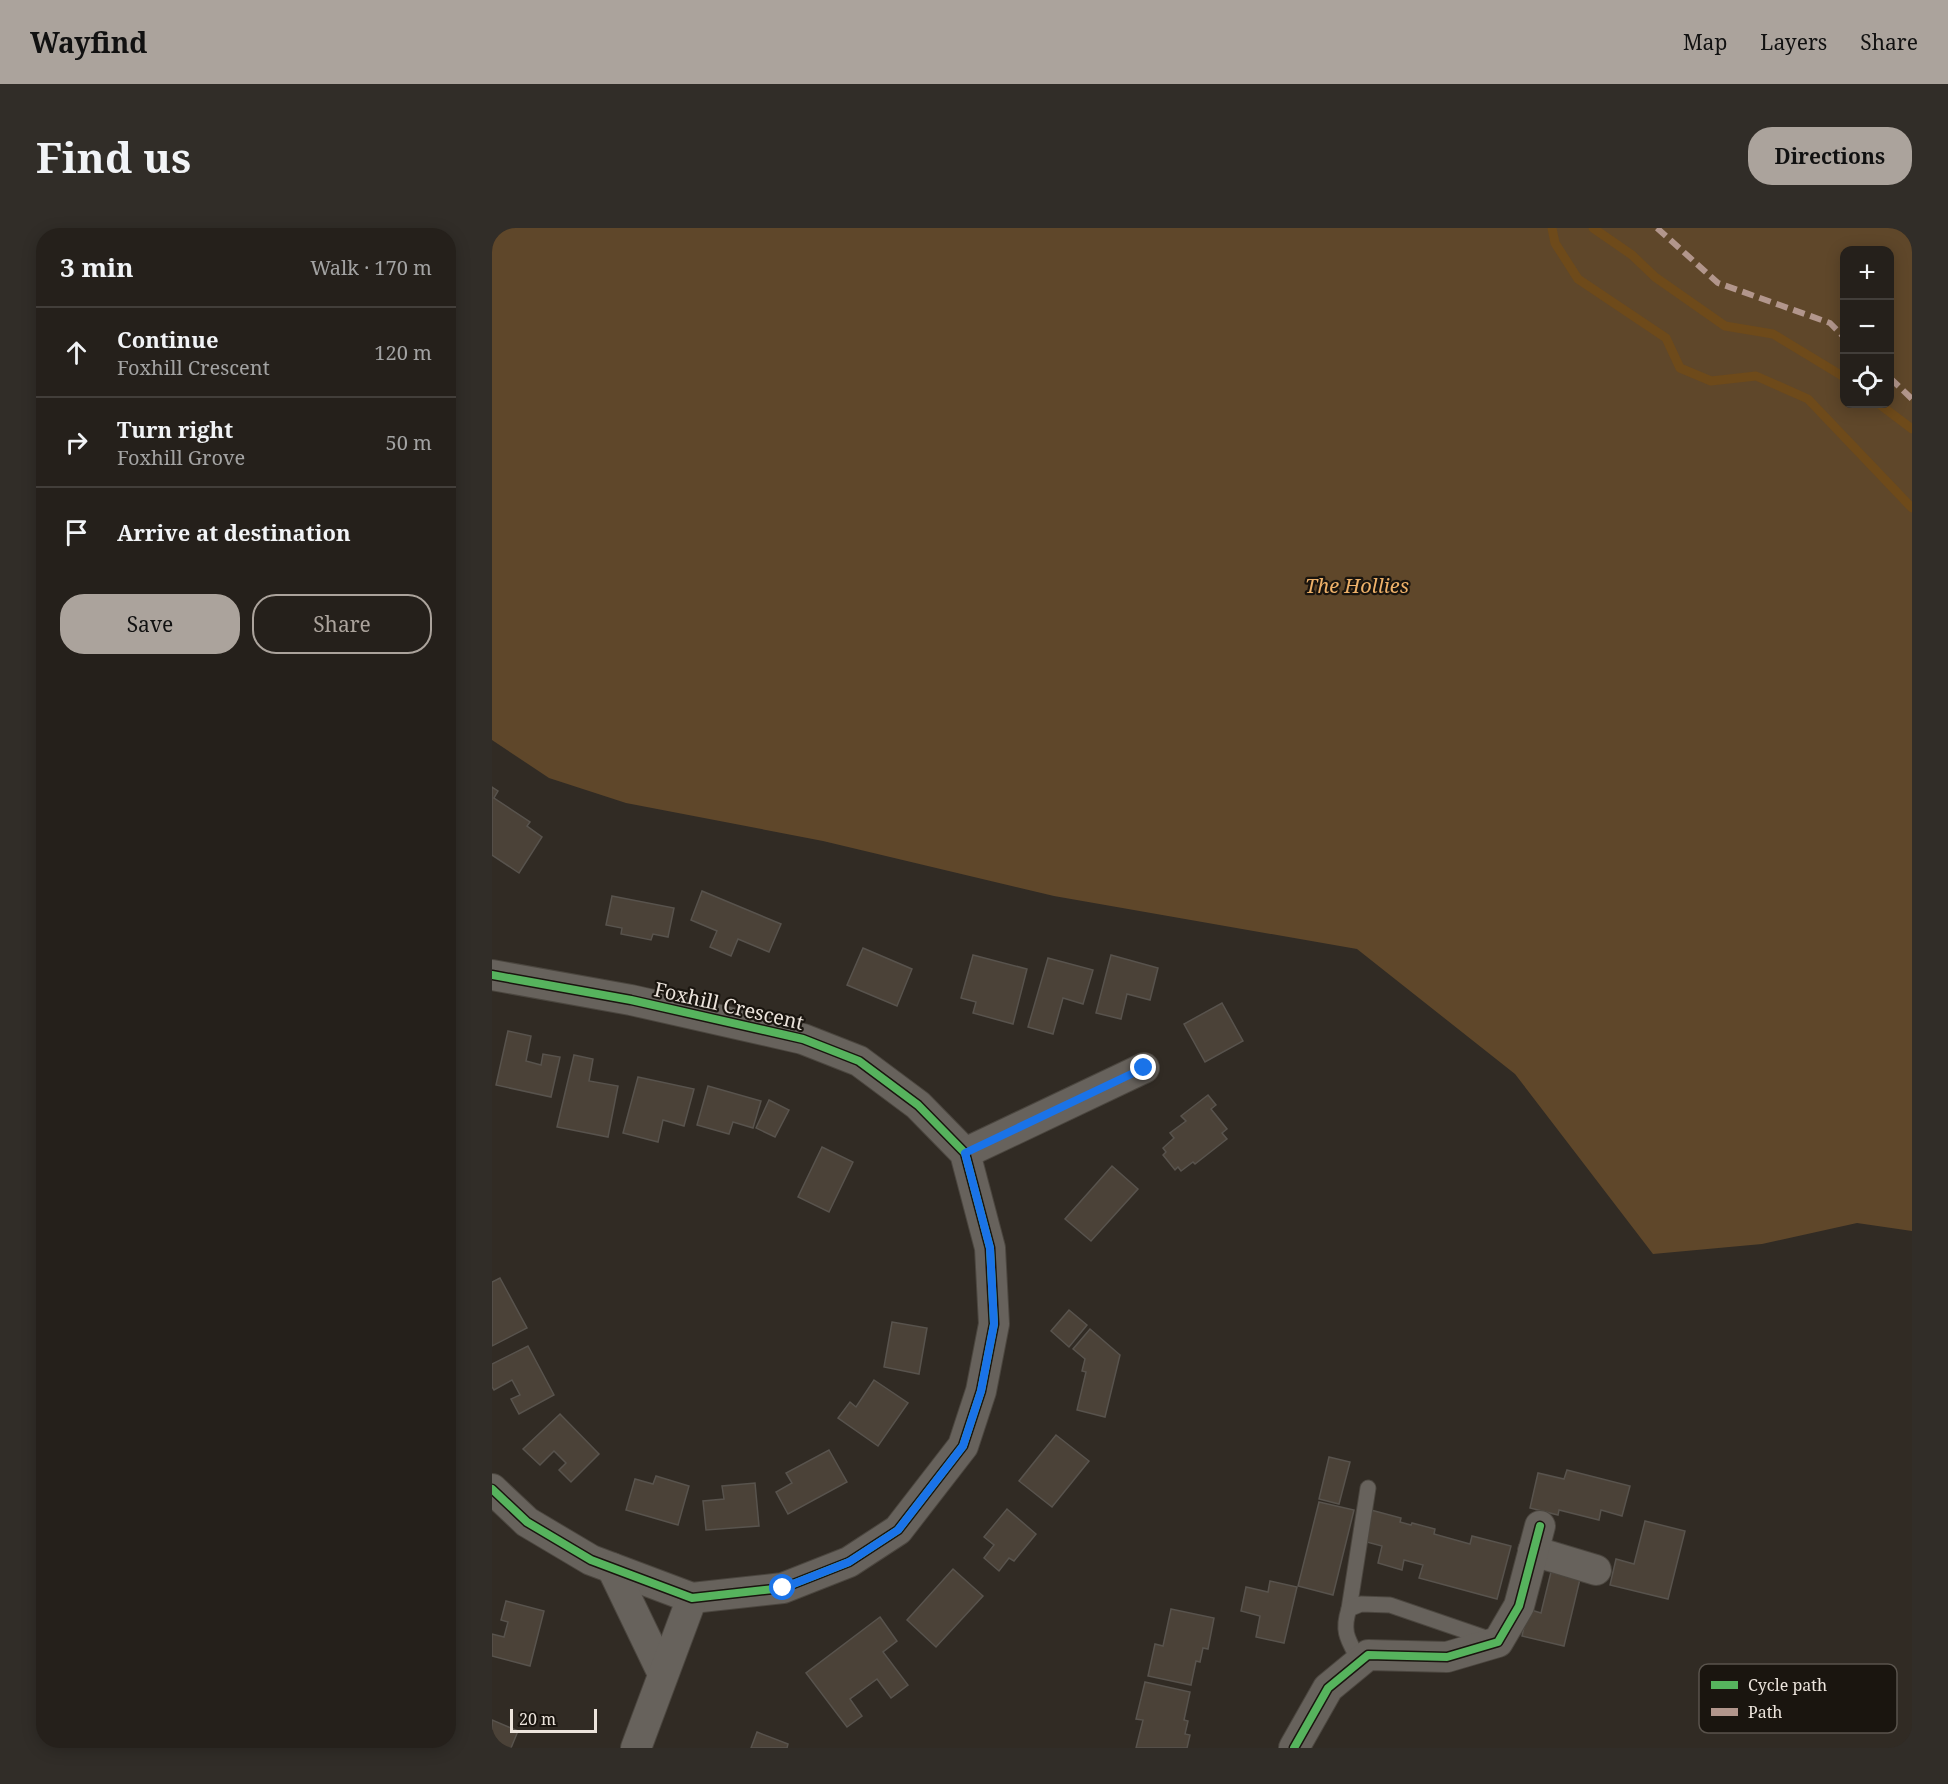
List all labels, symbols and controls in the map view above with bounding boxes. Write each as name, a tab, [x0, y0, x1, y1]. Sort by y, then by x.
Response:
text: Wayfind	[30, 23, 148, 61]
text: Map	[1683, 28, 1727, 56]
text: Layers	[1760, 28, 1827, 56]
text: Share	[1860, 28, 1918, 56]
button: Directions	[1748, 127, 1912, 185]
text: Find us	[36, 128, 191, 185]
map controls	[1840, 246, 1894, 408]
button: +	[1840, 246, 1894, 300]
text: 3 min	[60, 249, 134, 285]
text: Walk · 170 m	[310, 254, 432, 281]
button: −	[1840, 300, 1894, 354]
text: Continue	[117, 324, 219, 354]
icon: ahead	[60, 336, 93, 369]
text: 120 m	[374, 339, 432, 366]
text: Foxhill Crescent	[117, 354, 270, 381]
button: locate	[1840, 354, 1894, 408]
text: Turn right	[117, 414, 233, 444]
icon: right	[60, 426, 93, 459]
text: 50 m	[386, 429, 432, 456]
text: Foxhill Grove	[117, 444, 245, 471]
icon: arrive	[60, 516, 93, 549]
text: Arrive at destination	[117, 517, 351, 547]
park label: The Hollies	[1305, 572, 1409, 599]
button: Save	[60, 594, 240, 654]
button: Share	[252, 594, 432, 654]
street label: Foxhill Crescent	[652, 975, 807, 1036]
route end	[1130, 1054, 1156, 1080]
route start	[769, 1574, 795, 1600]
legend	[1699, 1664, 1897, 1733]
text: Cycle path	[1748, 1674, 1827, 1696]
text: Path	[1748, 1701, 1782, 1723]
scale bar	[510, 1706, 597, 1734]
text: 20 m	[519, 1708, 556, 1730]

